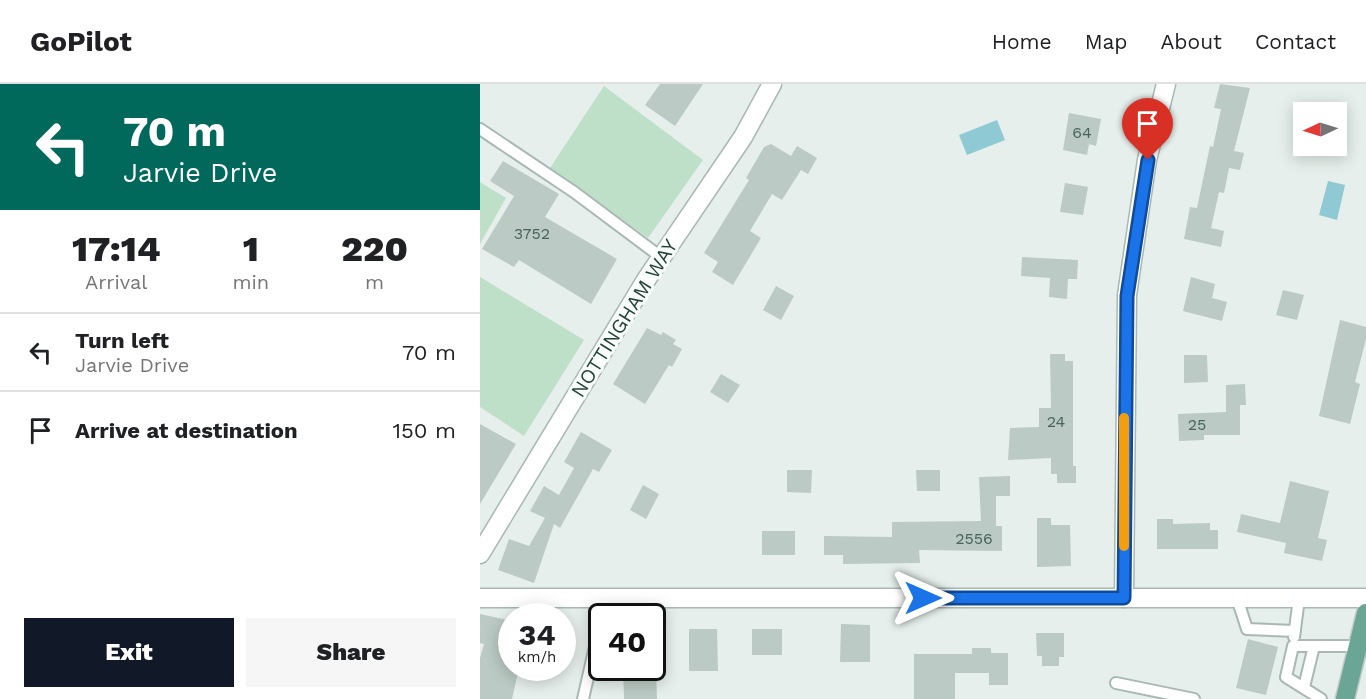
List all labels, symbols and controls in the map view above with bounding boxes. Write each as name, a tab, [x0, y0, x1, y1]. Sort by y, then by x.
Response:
text: GoPilot	[30, 25, 132, 58]
text: Home	[992, 29, 1052, 54]
text: Map	[1085, 29, 1128, 54]
text: About	[1161, 29, 1222, 54]
text: Contact	[1255, 29, 1336, 54]
pin	[1122, 98, 1173, 160]
north arrow	[1293, 102, 1347, 156]
map controls	[1293, 102, 1347, 156]
text: 70 m	[123, 107, 226, 156]
icon: arrive	[1131, 107, 1164, 140]
icon: left	[24, 108, 102, 186]
house number: 64	[1072, 123, 1092, 142]
text: Jarvie Drive	[123, 157, 277, 189]
house number: 3752	[514, 224, 550, 243]
text: 17:14	[72, 228, 160, 270]
text: 1	[243, 228, 259, 270]
text: 220	[341, 228, 408, 270]
street label: NOTTINGHAM WAY	[566, 234, 683, 401]
text: Arrival	[85, 270, 147, 294]
text: min	[232, 270, 269, 294]
text: m	[365, 270, 384, 294]
text: Turn left	[75, 328, 169, 353]
icon: left	[24, 336, 57, 369]
text: 70 m	[402, 340, 456, 365]
text: Jarvie Drive	[75, 353, 189, 377]
house number: 24	[1047, 412, 1066, 431]
icon: arrive	[24, 414, 57, 447]
house number: 25	[1188, 415, 1206, 434]
text: Arrive at destination	[75, 418, 298, 443]
text: 150 m	[392, 418, 456, 443]
house number: 2556	[955, 529, 993, 548]
position arrow	[891, 566, 955, 630]
speed limit sign: 40	[588, 603, 666, 681]
text: 34	[518, 617, 556, 652]
button: Exit	[24, 618, 234, 687]
button: Share	[246, 618, 456, 687]
text: km/h	[518, 648, 556, 666]

